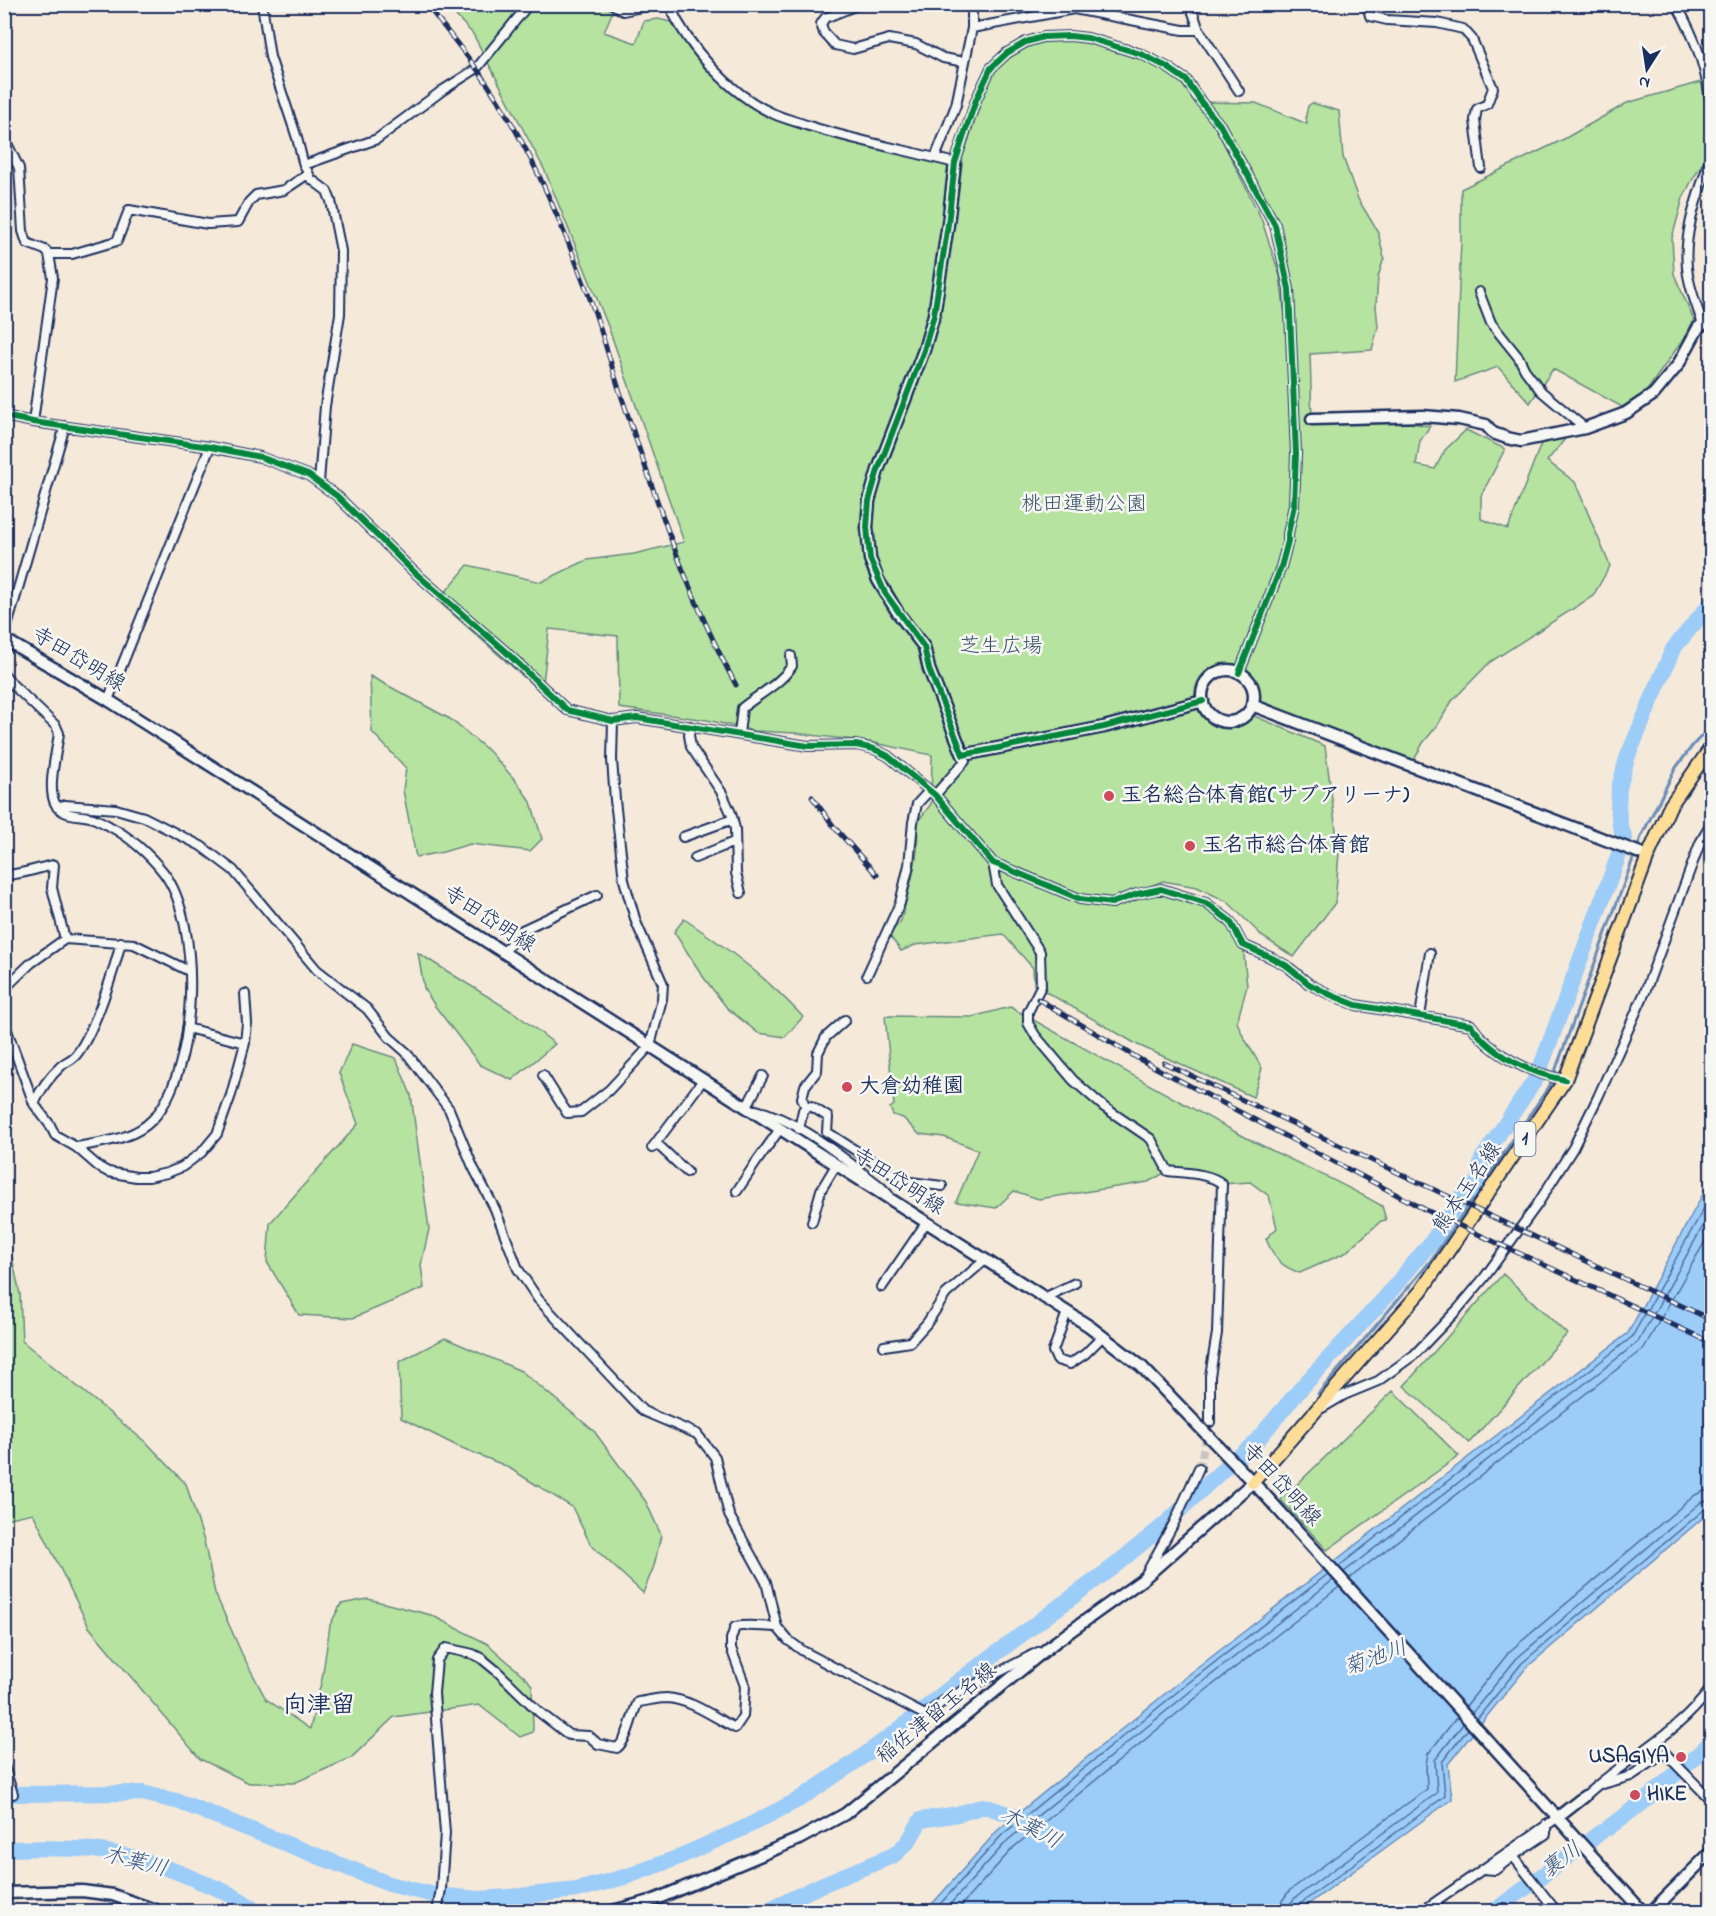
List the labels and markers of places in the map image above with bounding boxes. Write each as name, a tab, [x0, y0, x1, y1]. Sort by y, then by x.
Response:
place label: 玉名総合体育館(サブアリーナ)	[1121, 781, 1410, 811]
marker: 玉名総合体育館(サブアリーナ)	[1102, 789, 1116, 803]
place label: 玉名市総合体育館	[1202, 831, 1370, 861]
marker: 玉名市総合体育館	[1183, 839, 1197, 853]
place label: 大倉幼稚園	[859, 1072, 964, 1102]
marker: 大倉幼稚園	[840, 1080, 854, 1094]
place label: USAGIYA	[1589, 1742, 1669, 1772]
marker: USAGIYA	[1674, 1750, 1688, 1764]
place label: HIKE	[1647, 1780, 1687, 1810]
marker: HIKE	[1628, 1788, 1642, 1802]

